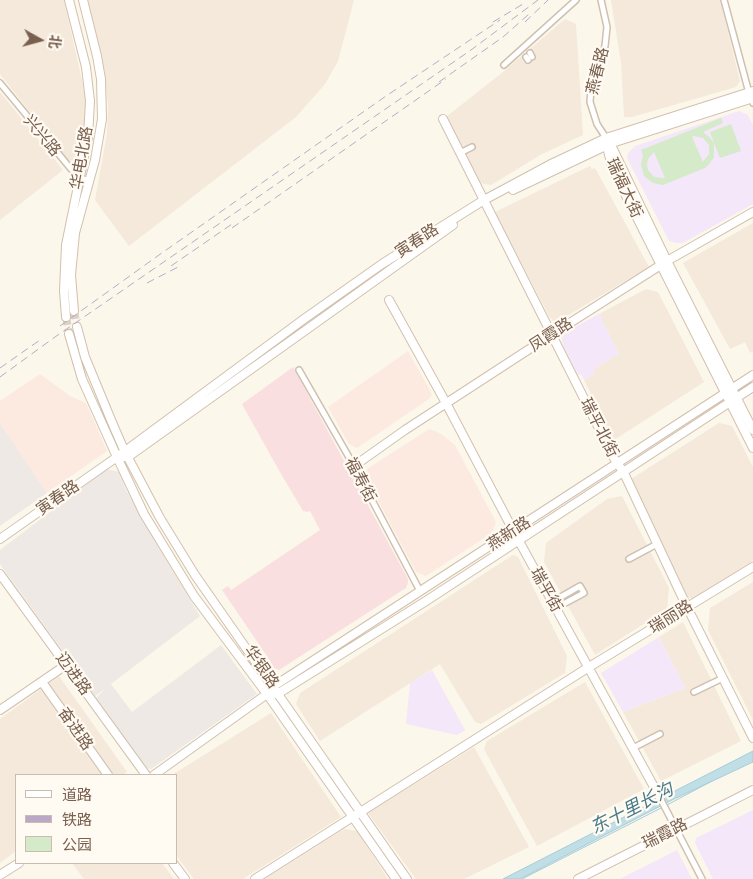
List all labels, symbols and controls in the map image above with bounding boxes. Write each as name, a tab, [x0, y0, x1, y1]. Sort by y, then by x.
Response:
north arrow	[15, 15, 65, 65]
text: 北	[45, 34, 65, 50]
street label: 燕春路	[583, 45, 613, 97]
street label: 兴兴路	[19, 111, 65, 161]
street label: 华电北路	[67, 125, 97, 191]
street label: 瑞福大街	[602, 155, 646, 221]
street label: 寅春路	[392, 220, 442, 262]
street label: 凤霞路	[526, 314, 576, 356]
street label: 瑞平北街	[576, 395, 622, 461]
street label: 福寿街	[340, 454, 380, 506]
street label: 寅春路	[33, 476, 83, 520]
street label: 燕新路	[484, 513, 534, 555]
street label: 瑞平街	[526, 564, 566, 616]
street label: 瑞丽路	[646, 596, 696, 638]
street label: 华银路	[239, 642, 283, 692]
street label: 迈进路	[51, 649, 95, 699]
street label: 奋进路	[53, 704, 97, 754]
legend	[15, 774, 178, 864]
water label: 东十里长沟	[587, 779, 677, 839]
text: 道路	[62, 785, 92, 804]
text: 铁路	[62, 810, 92, 829]
street label: 瑞霞路	[639, 815, 691, 853]
text: 公园	[62, 835, 92, 854]

